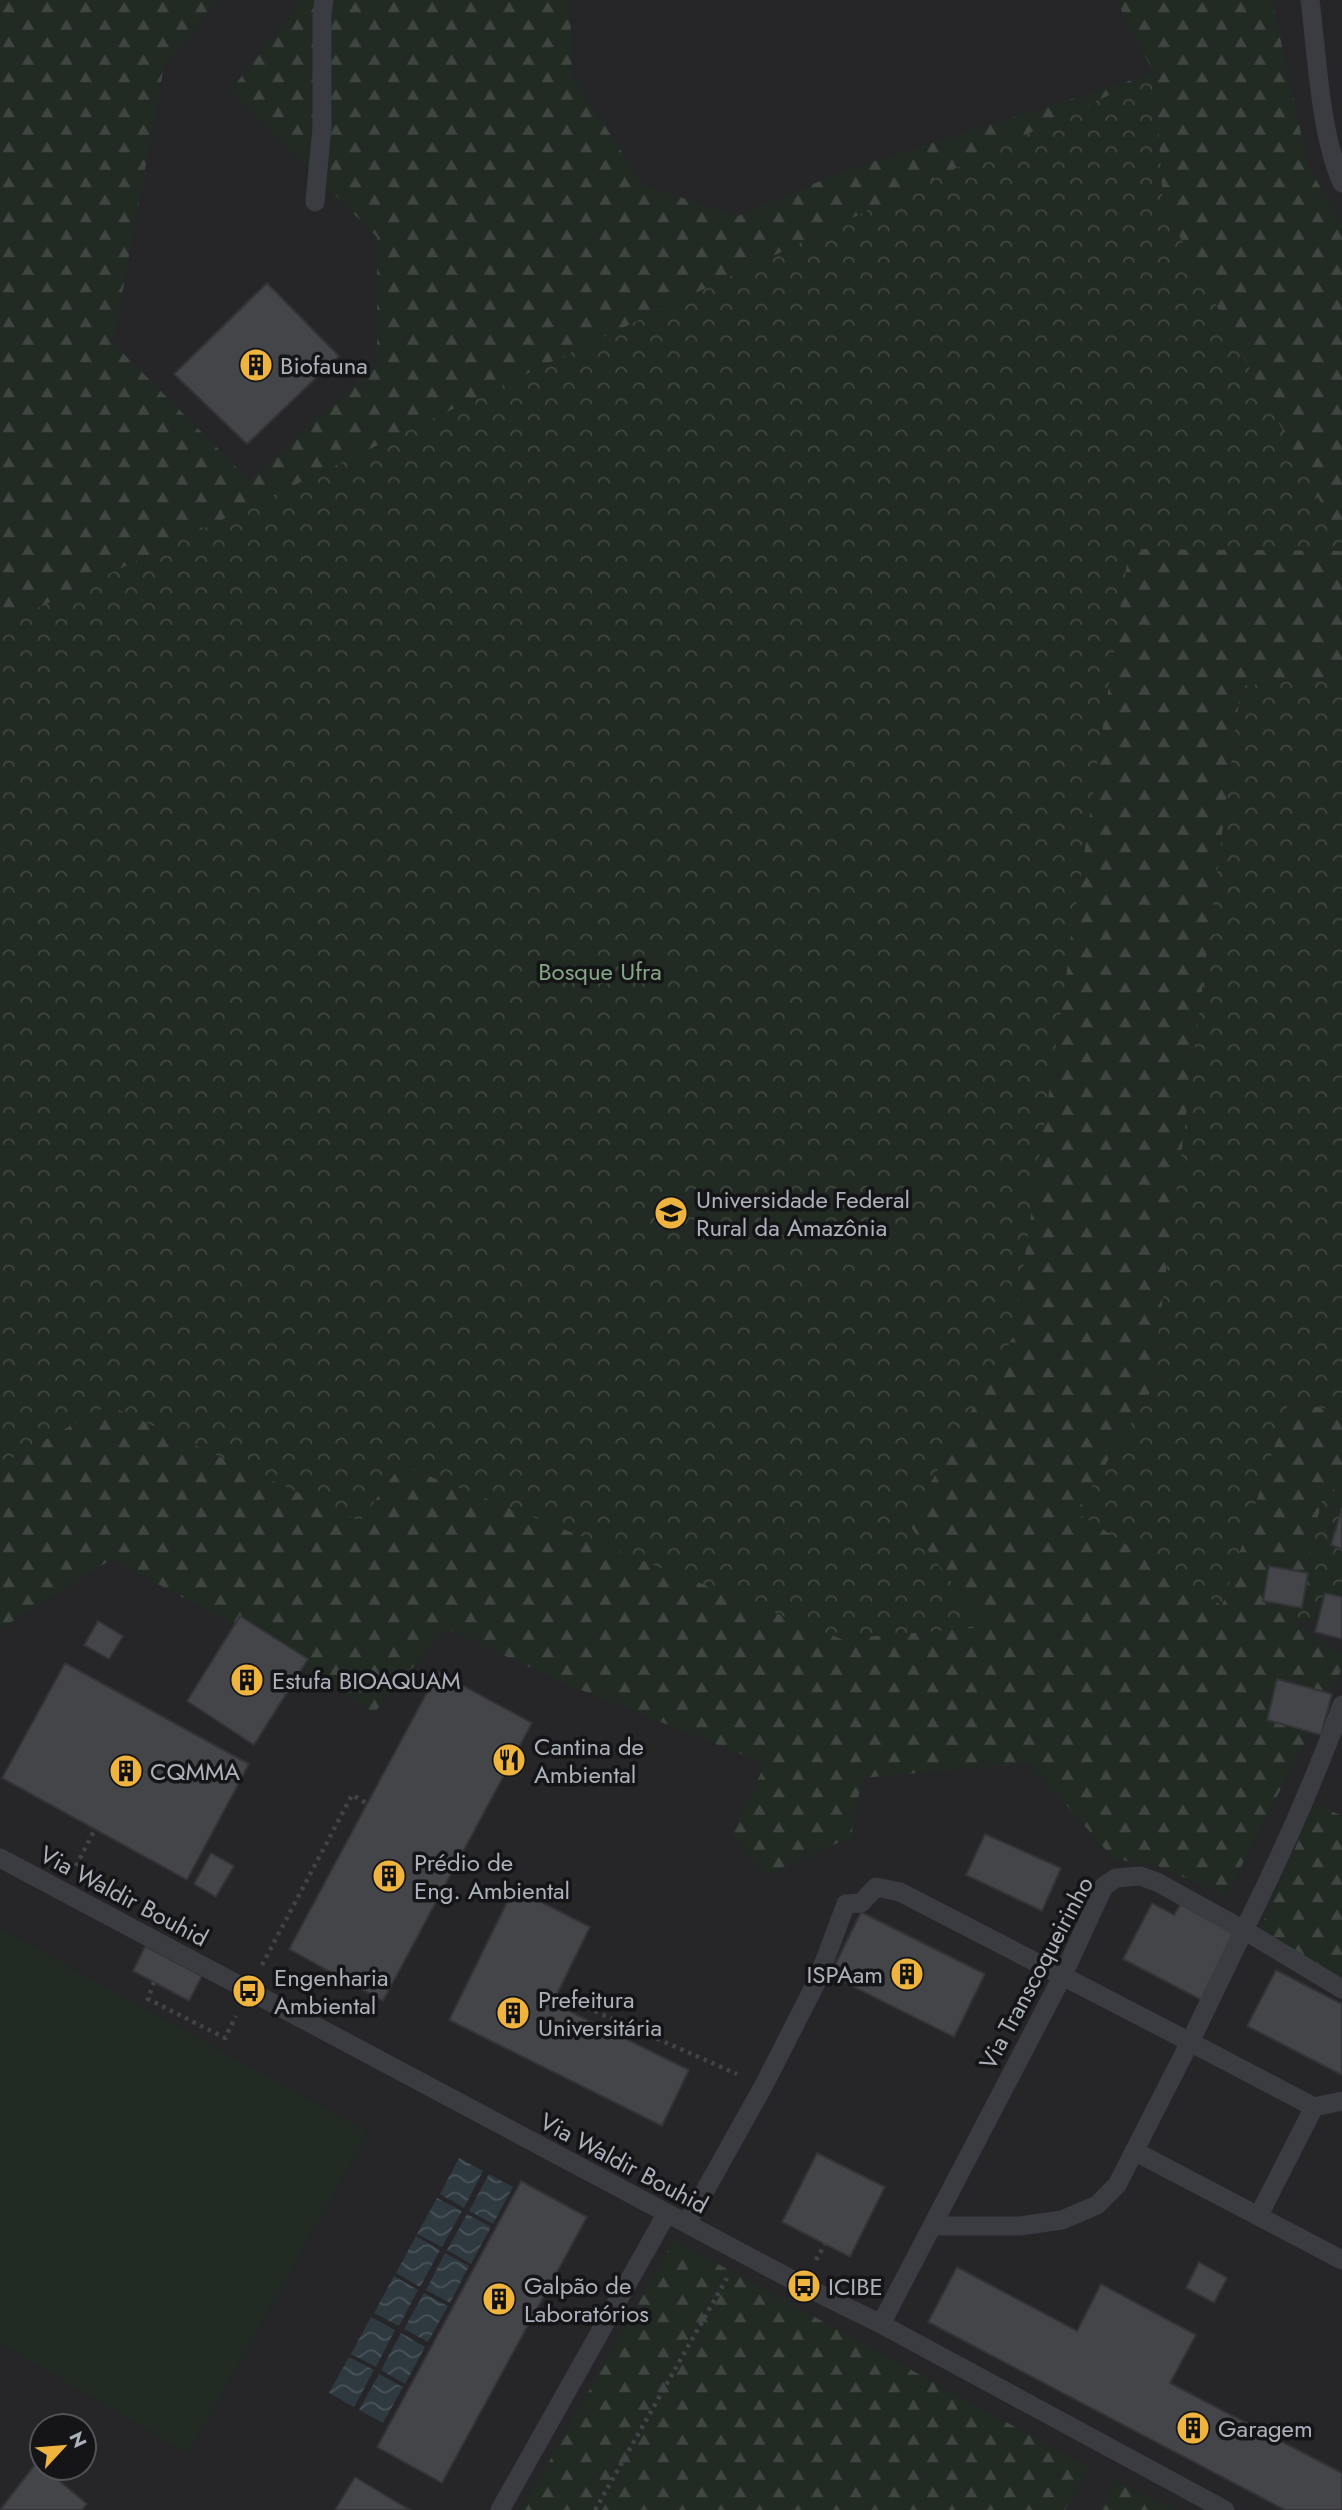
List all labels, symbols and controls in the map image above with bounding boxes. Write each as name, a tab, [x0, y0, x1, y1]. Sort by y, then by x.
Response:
building icon: Biofauna	[237, 346, 275, 384]
place label: Biofauna	[280, 348, 368, 383]
park label: Bosque Ufra	[538, 954, 662, 989]
place label: Universidade Federal Rural da Amazônia	[696, 1182, 910, 1245]
school or university icon: Universidade Federal Rural da Amazônia	[652, 1194, 690, 1232]
building icon: Estufa BIOAQUAM	[228, 1661, 266, 1699]
place label: Estufa BIOAQUAM	[272, 1663, 461, 1698]
place label: Cantina de Ambiental	[534, 1729, 644, 1792]
restaurant icon: Cantina de Ambiental	[490, 1741, 528, 1779]
building icon: CQMMA	[107, 1752, 145, 1790]
place label: CQMMA	[150, 1754, 240, 1789]
street label: Via Waldir Bouhid	[34, 1837, 214, 1955]
place label: Prédio de Eng. Ambiental	[414, 1845, 570, 1908]
building icon: Prédio de Eng. Ambiental	[370, 1857, 408, 1895]
street label: Via Transcoqueirinho	[970, 1870, 1102, 2076]
building icon: ISPAam	[888, 1955, 926, 1993]
place label: ISPAam	[806, 1957, 883, 1992]
place label: Engenharia Ambiental	[274, 1960, 389, 2023]
bus stop icon: Engenharia Ambiental	[230, 1972, 268, 2010]
place label: Prefeitura Universitária	[538, 1982, 662, 2045]
building icon: Prefeitura Universitária	[494, 1994, 532, 2032]
street label: Via Waldir Bouhid	[534, 2104, 714, 2222]
bus stop icon: ICIBE	[785, 2267, 823, 2305]
place label: Galpão de Laboratórios	[524, 2268, 649, 2331]
place label: ICIBE	[828, 2269, 883, 2304]
building icon: Galpão de Laboratórios	[480, 2280, 518, 2318]
building icon: Garagem	[1174, 2409, 1212, 2447]
place label: Garagem	[1218, 2411, 1313, 2446]
north arrow	[28, 2412, 98, 2482]
text: N	[62, 2427, 93, 2452]

